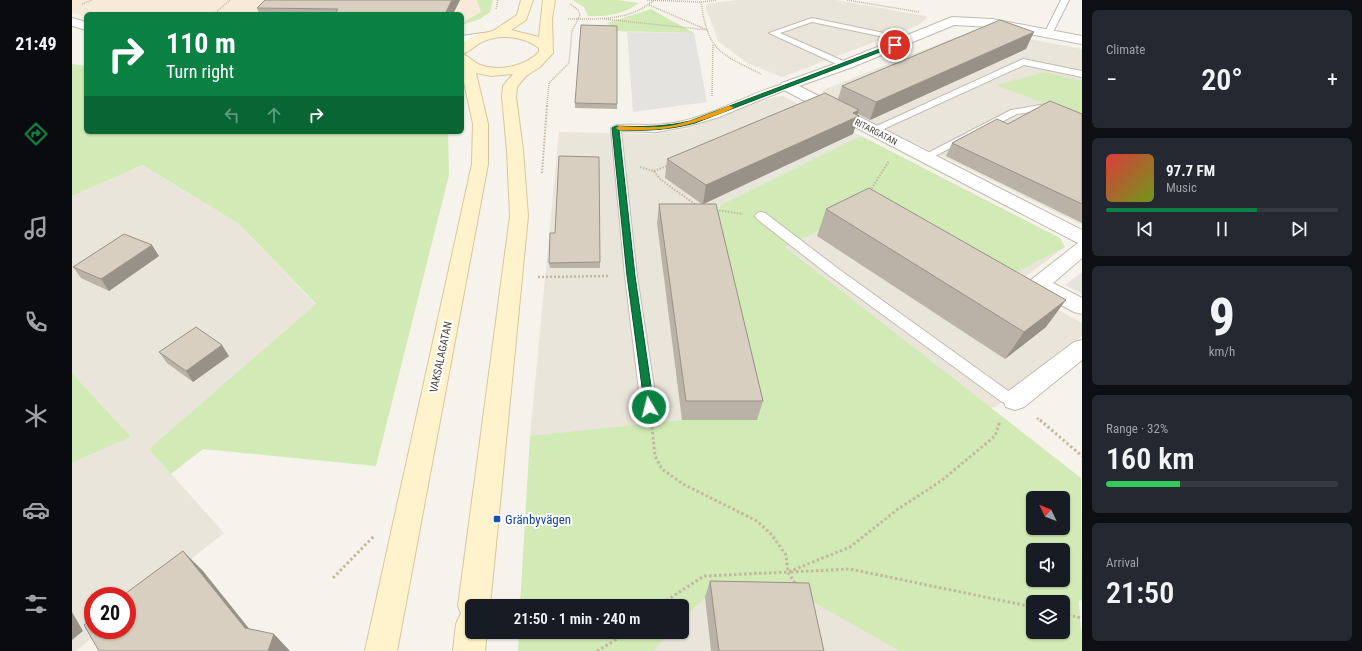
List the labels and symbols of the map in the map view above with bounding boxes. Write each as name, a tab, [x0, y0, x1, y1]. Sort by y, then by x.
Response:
pin	[878, 28, 912, 62]
street label: RITARGATAN	[853, 117, 899, 147]
street label: VAKSALAGATAN	[427, 320, 455, 394]
position arrow	[628, 386, 670, 428]
north arrow	[1026, 491, 1070, 535]
place label: Gränbyvägen	[505, 512, 571, 527]
marker: Gränbyvägen	[492, 514, 502, 524]
speed limit sign: 20	[84, 587, 136, 639]

